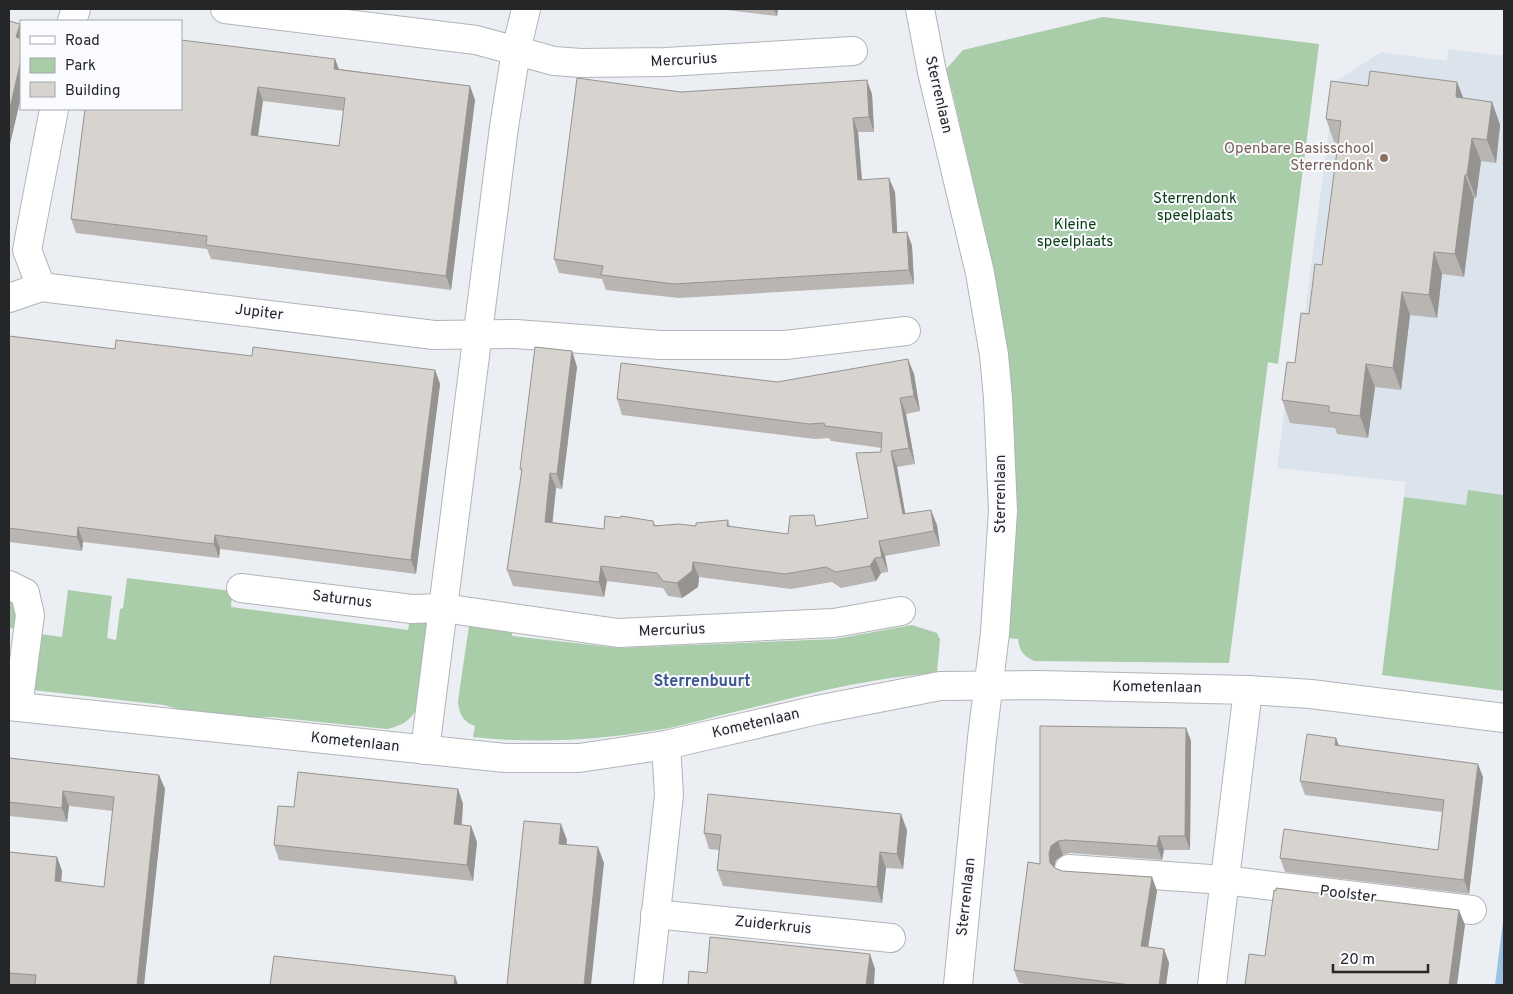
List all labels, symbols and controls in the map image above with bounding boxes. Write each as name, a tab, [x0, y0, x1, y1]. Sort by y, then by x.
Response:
legend	[20, 20, 182, 110]
text: Road	[65, 32, 100, 51]
street label: Mercurius	[650, 50, 718, 72]
street label: Sterrenlaan	[920, 54, 956, 136]
text: Park	[65, 57, 96, 76]
text: Building	[65, 82, 120, 101]
place label: Openbare Basisschool Sterrendonk	[1224, 140, 1374, 176]
marker: Openbare Basisschool Sterrendonk	[1378, 152, 1390, 164]
park label: Sterrendonk speelplaats	[1153, 190, 1237, 226]
park label: Kleine speelplaats	[1037, 216, 1113, 252]
street label: Jupiter	[234, 301, 284, 325]
street label: Sterrenlaan	[992, 455, 1011, 533]
street label: Saturnus	[311, 587, 373, 613]
street label: Mercurius	[638, 620, 706, 642]
district label: Sterrenbuurt	[653, 672, 751, 692]
street label: Kometenlaan	[1112, 678, 1202, 698]
street label: Kometenlaan	[710, 705, 802, 743]
street label: Kometenlaan	[310, 729, 400, 757]
street label: Sterrenlaan	[953, 857, 981, 937]
street label: Poolster	[1319, 882, 1378, 908]
street label: Zuiderkruis	[734, 913, 812, 939]
scale bar	[1333, 942, 1428, 974]
text: 20 m	[1340, 951, 1375, 970]

